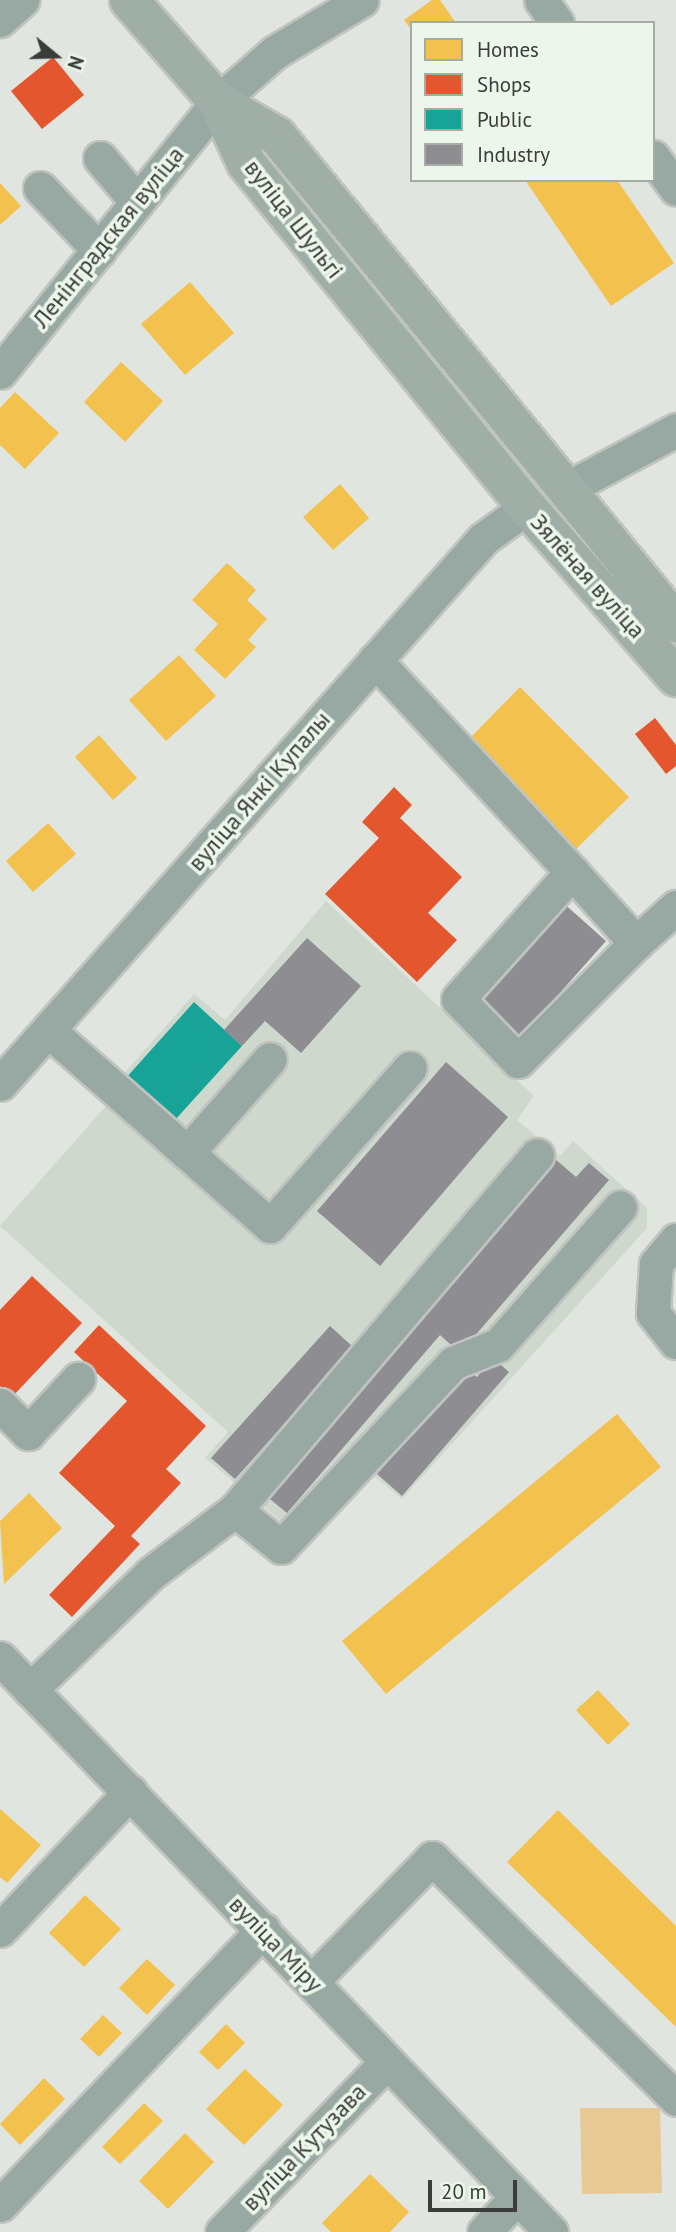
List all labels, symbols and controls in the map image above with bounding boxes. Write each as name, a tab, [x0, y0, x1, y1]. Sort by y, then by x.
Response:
north arrow	[21, 21, 91, 91]
legend	[410, 21, 655, 182]
text: Homes	[477, 36, 539, 63]
text: N	[62, 53, 89, 73]
text: Shops	[477, 71, 531, 98]
text: Public	[477, 106, 532, 133]
street label: Ленінградская вуліца	[26, 141, 190, 333]
text: Industry	[477, 141, 550, 168]
street label: вуліца Шульгі	[239, 154, 349, 284]
street label: Зялёная вуліца	[525, 508, 651, 644]
street label: вуліца Янкі Купалы	[182, 705, 336, 877]
street label: вуліца Міру	[223, 1890, 329, 1998]
street label: вуліца Кутузава	[236, 2077, 372, 2217]
scale bar	[431, 2166, 520, 2210]
text: 20 m	[441, 2178, 487, 2205]

